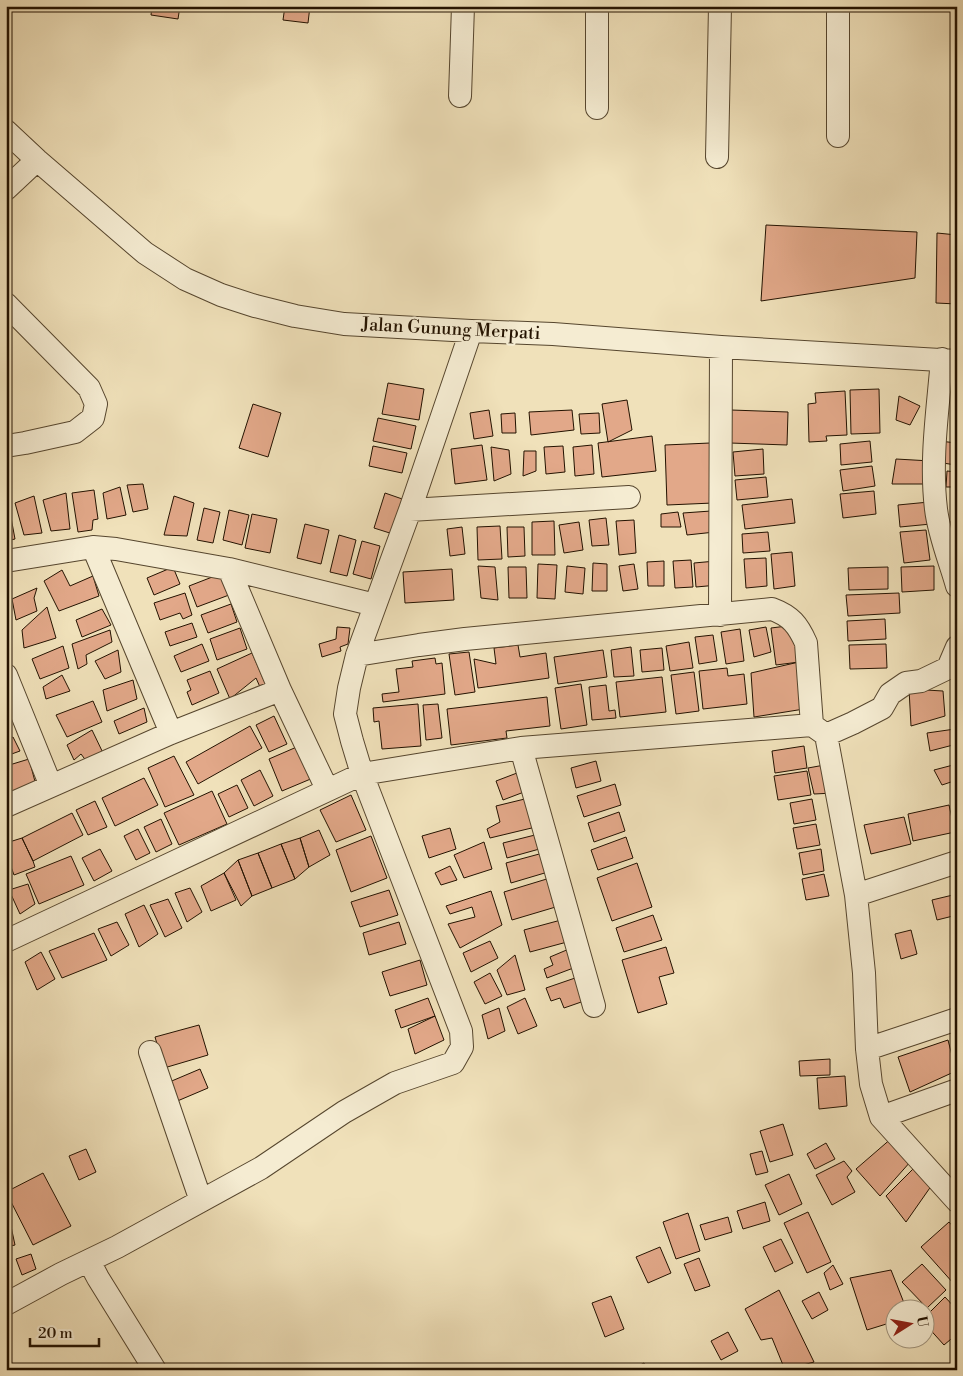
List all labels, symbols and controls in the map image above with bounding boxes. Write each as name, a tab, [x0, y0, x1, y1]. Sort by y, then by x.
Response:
street label: Jalan Gunung Merpati	[360, 313, 541, 345]
north arrow	[886, 1298, 936, 1348]
text: U	[912, 1315, 932, 1329]
scale bar	[30, 1316, 99, 1348]
text: 20 m	[38, 1324, 73, 1343]

